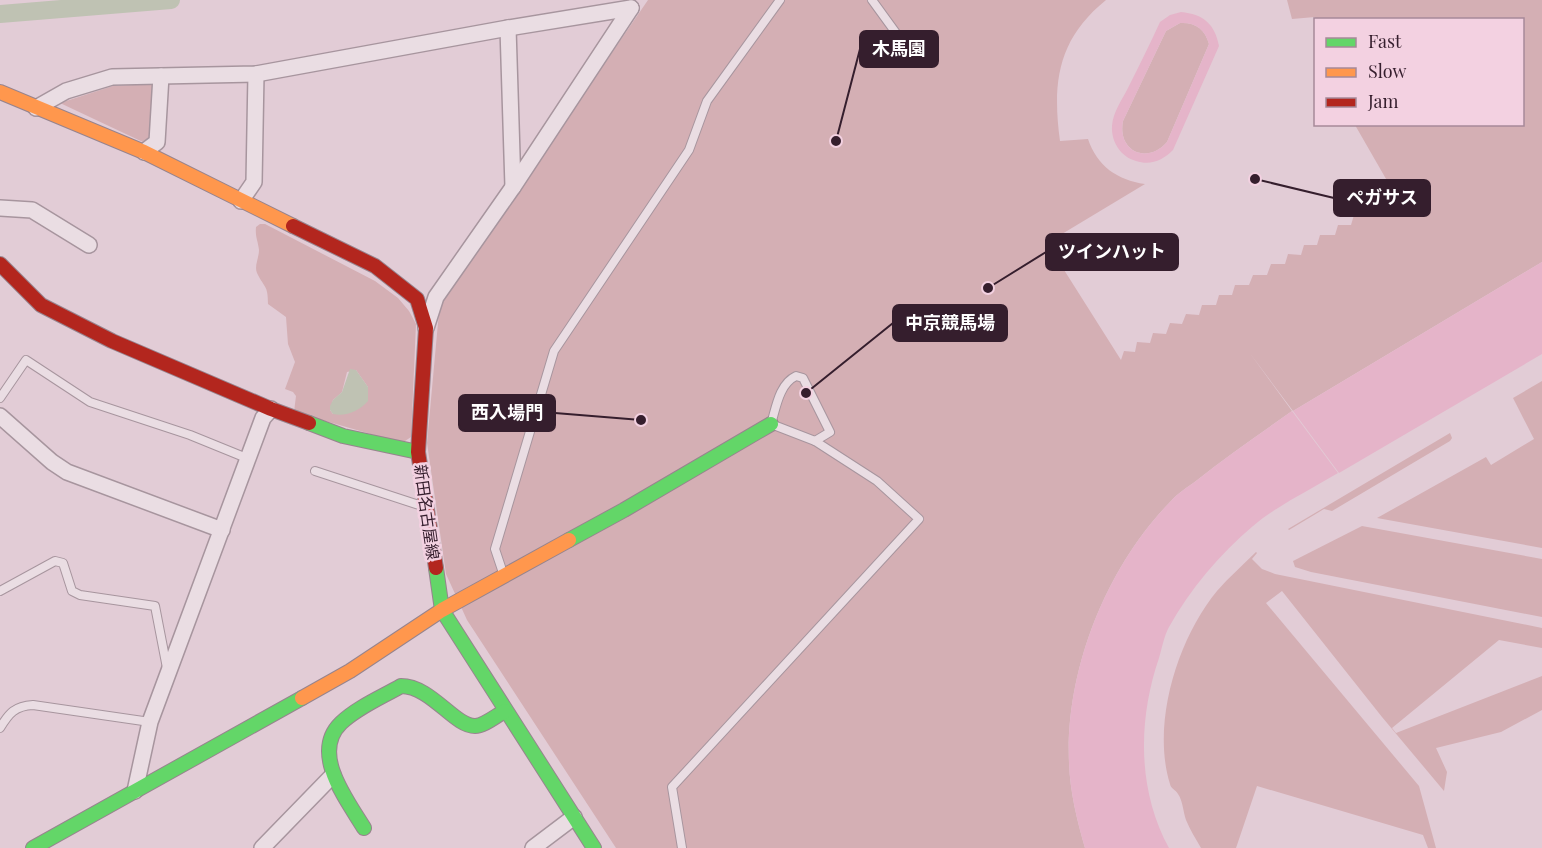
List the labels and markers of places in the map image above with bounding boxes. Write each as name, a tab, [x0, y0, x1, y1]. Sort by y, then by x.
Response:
callout: 木馬園	[860, 31, 938, 67]
callout: ペガサス	[1334, 180, 1430, 216]
callout: ツインハット	[1046, 234, 1178, 270]
callout: 中京競馬場	[893, 305, 1007, 341]
callout: 西入場門	[459, 395, 555, 431]

